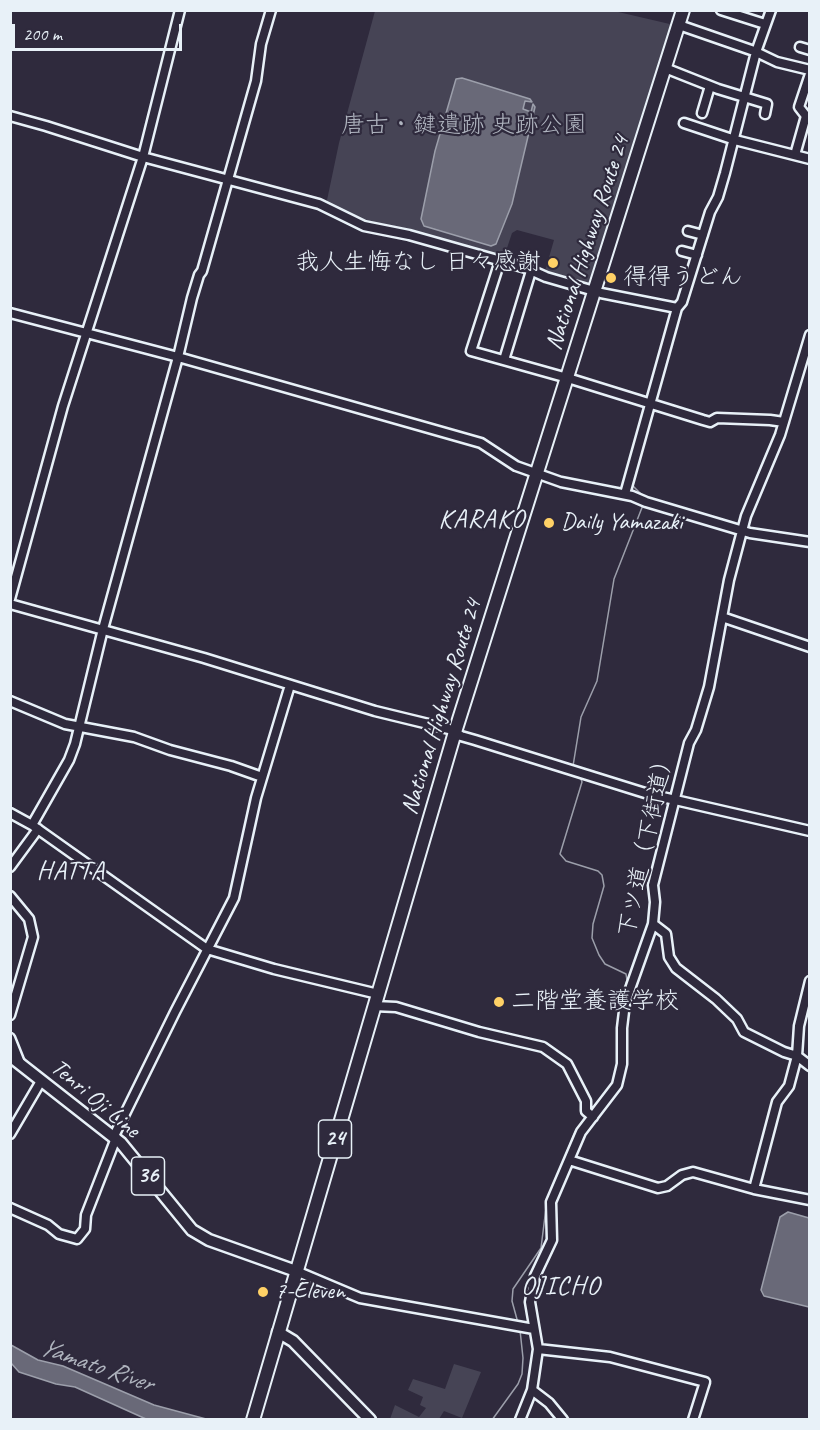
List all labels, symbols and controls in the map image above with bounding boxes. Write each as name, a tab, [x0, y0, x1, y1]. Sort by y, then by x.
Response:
scale bar	[15, 12, 184, 50]
text: 200 m	[23, 23, 62, 45]
park label: 唐古・鍵遺跡 史跡公園	[341, 112, 587, 140]
street label: National Highway Route 24	[540, 132, 636, 354]
place label: 我人生悔なし 日々感謝	[295, 249, 541, 277]
marker: 我人生悔なし 日々感謝	[546, 256, 560, 270]
place label: 得得うどん	[623, 264, 743, 292]
marker: 得得うどん	[604, 271, 618, 285]
district label: KARAKO	[439, 504, 525, 536]
place label: Daily Yamazaki	[561, 509, 683, 537]
marker: Daily Yamazaki	[542, 516, 556, 530]
street label: National Highway Route 24	[396, 596, 488, 818]
street label: 下ツ道（下街道）	[613, 746, 681, 940]
district label: HATTA	[36, 856, 106, 888]
place label: 二階堂養護学校	[511, 988, 679, 1016]
marker: 二階堂養護学校	[492, 995, 506, 1009]
street label: Tenri Oji Line	[45, 1053, 145, 1145]
road number: 24	[318, 1120, 352, 1158]
road number: 36	[132, 1157, 164, 1195]
district label: OJICHO	[521, 1271, 601, 1303]
place label: 7-Eleven	[275, 1278, 345, 1306]
marker: 7-Eleven	[256, 1285, 270, 1299]
water label: Yamato River	[36, 1332, 156, 1400]

